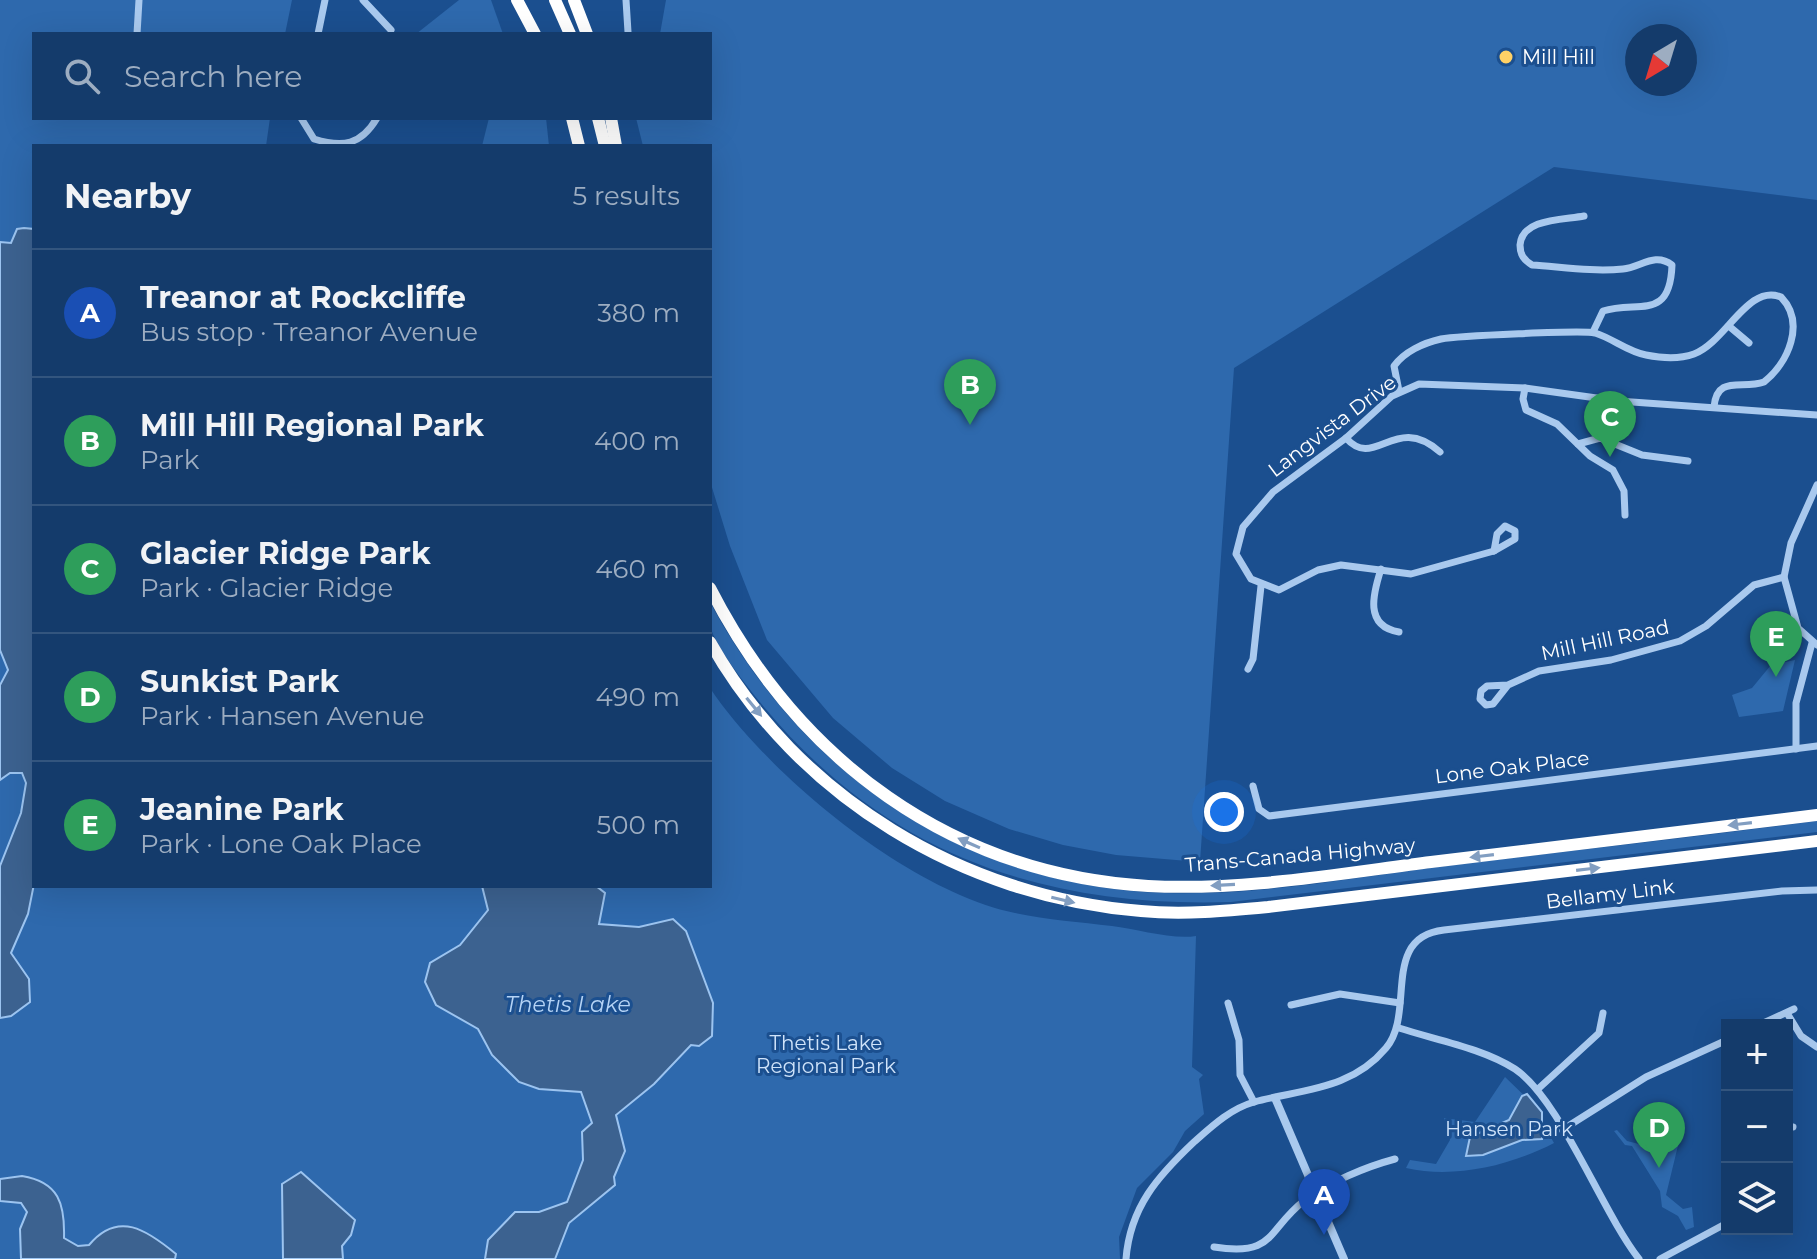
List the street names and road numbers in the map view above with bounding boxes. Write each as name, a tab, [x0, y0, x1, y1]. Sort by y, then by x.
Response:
street label: Langvista Drive	[1263, 370, 1401, 482]
street label: Mill Hill Road	[1539, 615, 1671, 665]
street label: Lone Oak Place	[1433, 746, 1591, 788]
street label: Trans-Canada Highway	[1184, 833, 1416, 877]
street label: Bellamy Link	[1544, 874, 1676, 914]

